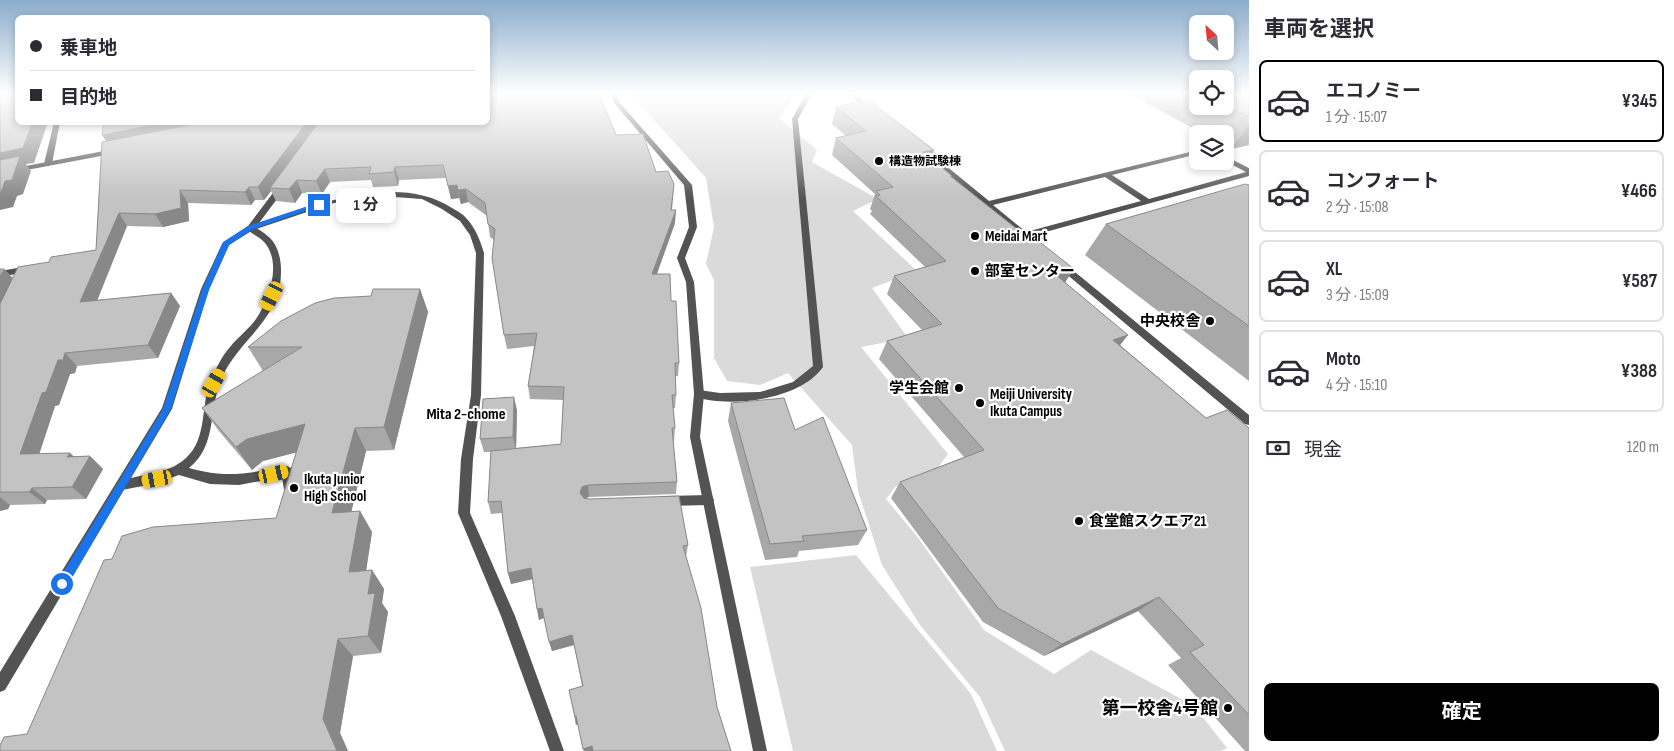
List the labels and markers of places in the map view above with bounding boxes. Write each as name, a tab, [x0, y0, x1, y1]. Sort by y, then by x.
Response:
place label: 構造物試験棟	[889, 154, 961, 169]
marker: 構造物試験棟	[873, 155, 885, 167]
place label: Meidai Mart	[985, 227, 1047, 246]
marker: Meidai Mart	[969, 230, 981, 242]
place label: 部室センター	[985, 262, 1075, 281]
marker: 部室センター	[969, 265, 981, 277]
place label: 中央校舎	[1140, 312, 1201, 331]
marker: 中央校舎	[1204, 315, 1216, 327]
place label: 学生会館	[889, 379, 949, 398]
marker: 学生会館	[953, 382, 965, 394]
place label: Meiji University Ikuta Campus	[990, 385, 1073, 421]
marker: Meiji University Ikuta Campus	[974, 397, 986, 409]
place label: Ikuta Junior High School	[304, 470, 366, 506]
marker: Ikuta Junior High School	[288, 482, 300, 494]
place label: 食堂館スクエア21	[1089, 512, 1207, 531]
marker: 食堂館スクエア21	[1073, 515, 1085, 527]
place label: 第一校舎4号館	[1102, 698, 1218, 719]
marker: 第一校舎4号館	[1222, 702, 1234, 714]

